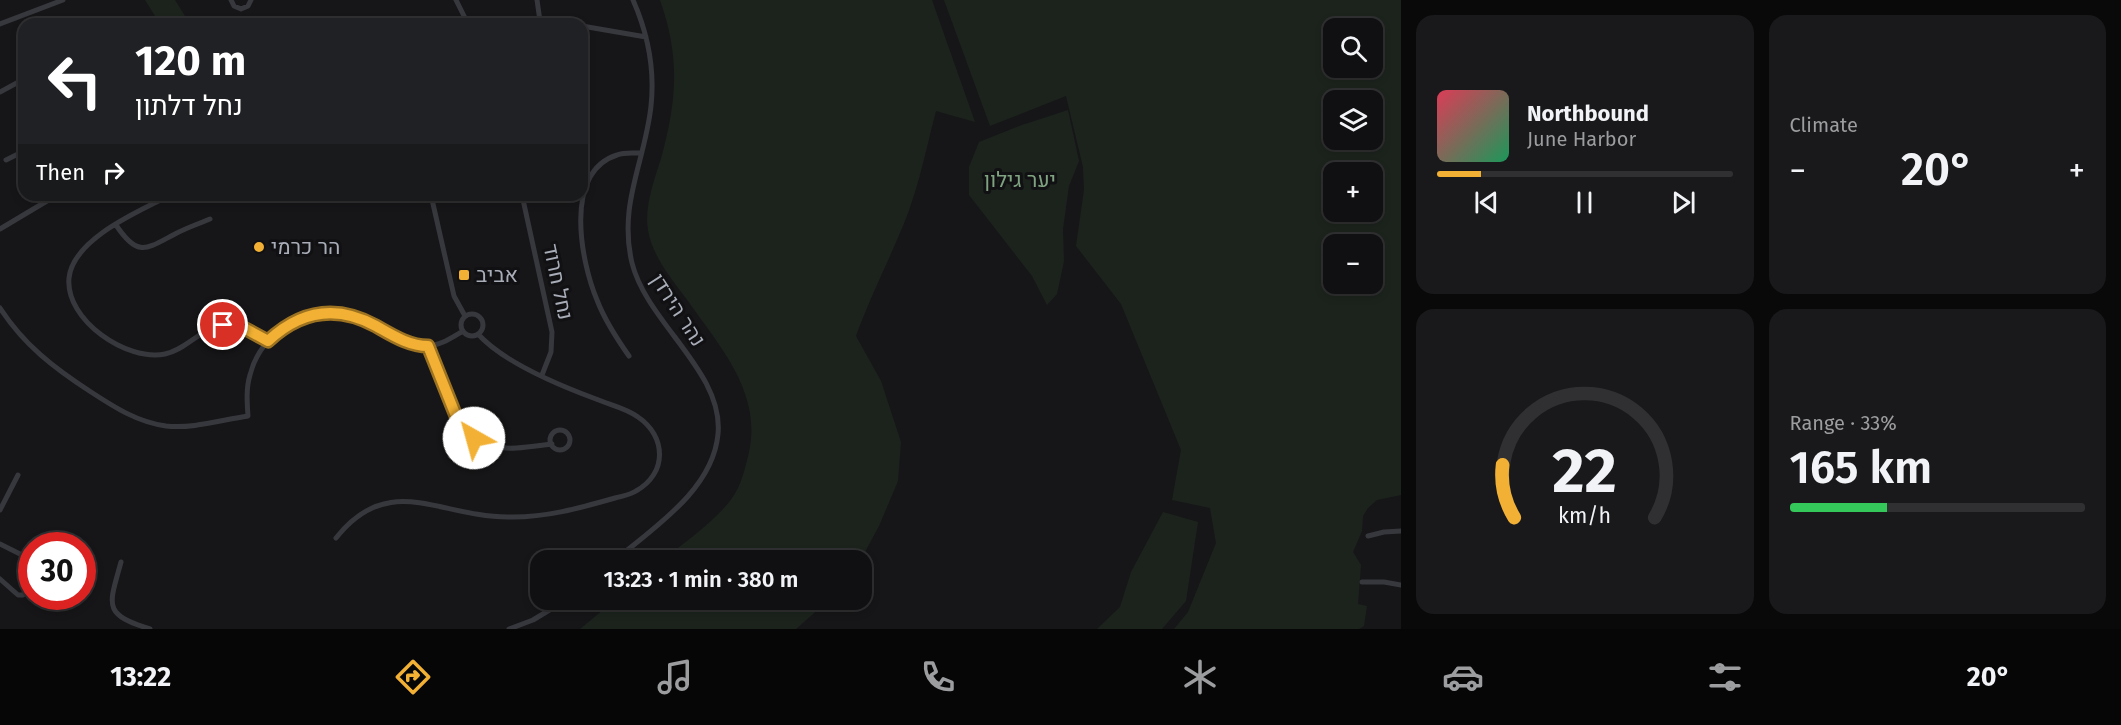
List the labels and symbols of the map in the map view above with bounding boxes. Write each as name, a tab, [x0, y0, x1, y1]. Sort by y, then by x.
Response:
park label: יער גילון	[984, 167, 1056, 193]
place label: הר כרמי	[271, 234, 340, 260]
marker: הר כרמי	[252, 240, 266, 254]
street label: נחל חרוד	[537, 242, 579, 322]
place label: אביב	[476, 262, 518, 288]
marker: אביב	[457, 268, 471, 282]
street label: נהר הירדן	[645, 269, 711, 351]
pin	[197, 299, 248, 350]
position arrow	[442, 406, 506, 470]
speed limit sign: 30	[18, 532, 96, 610]

